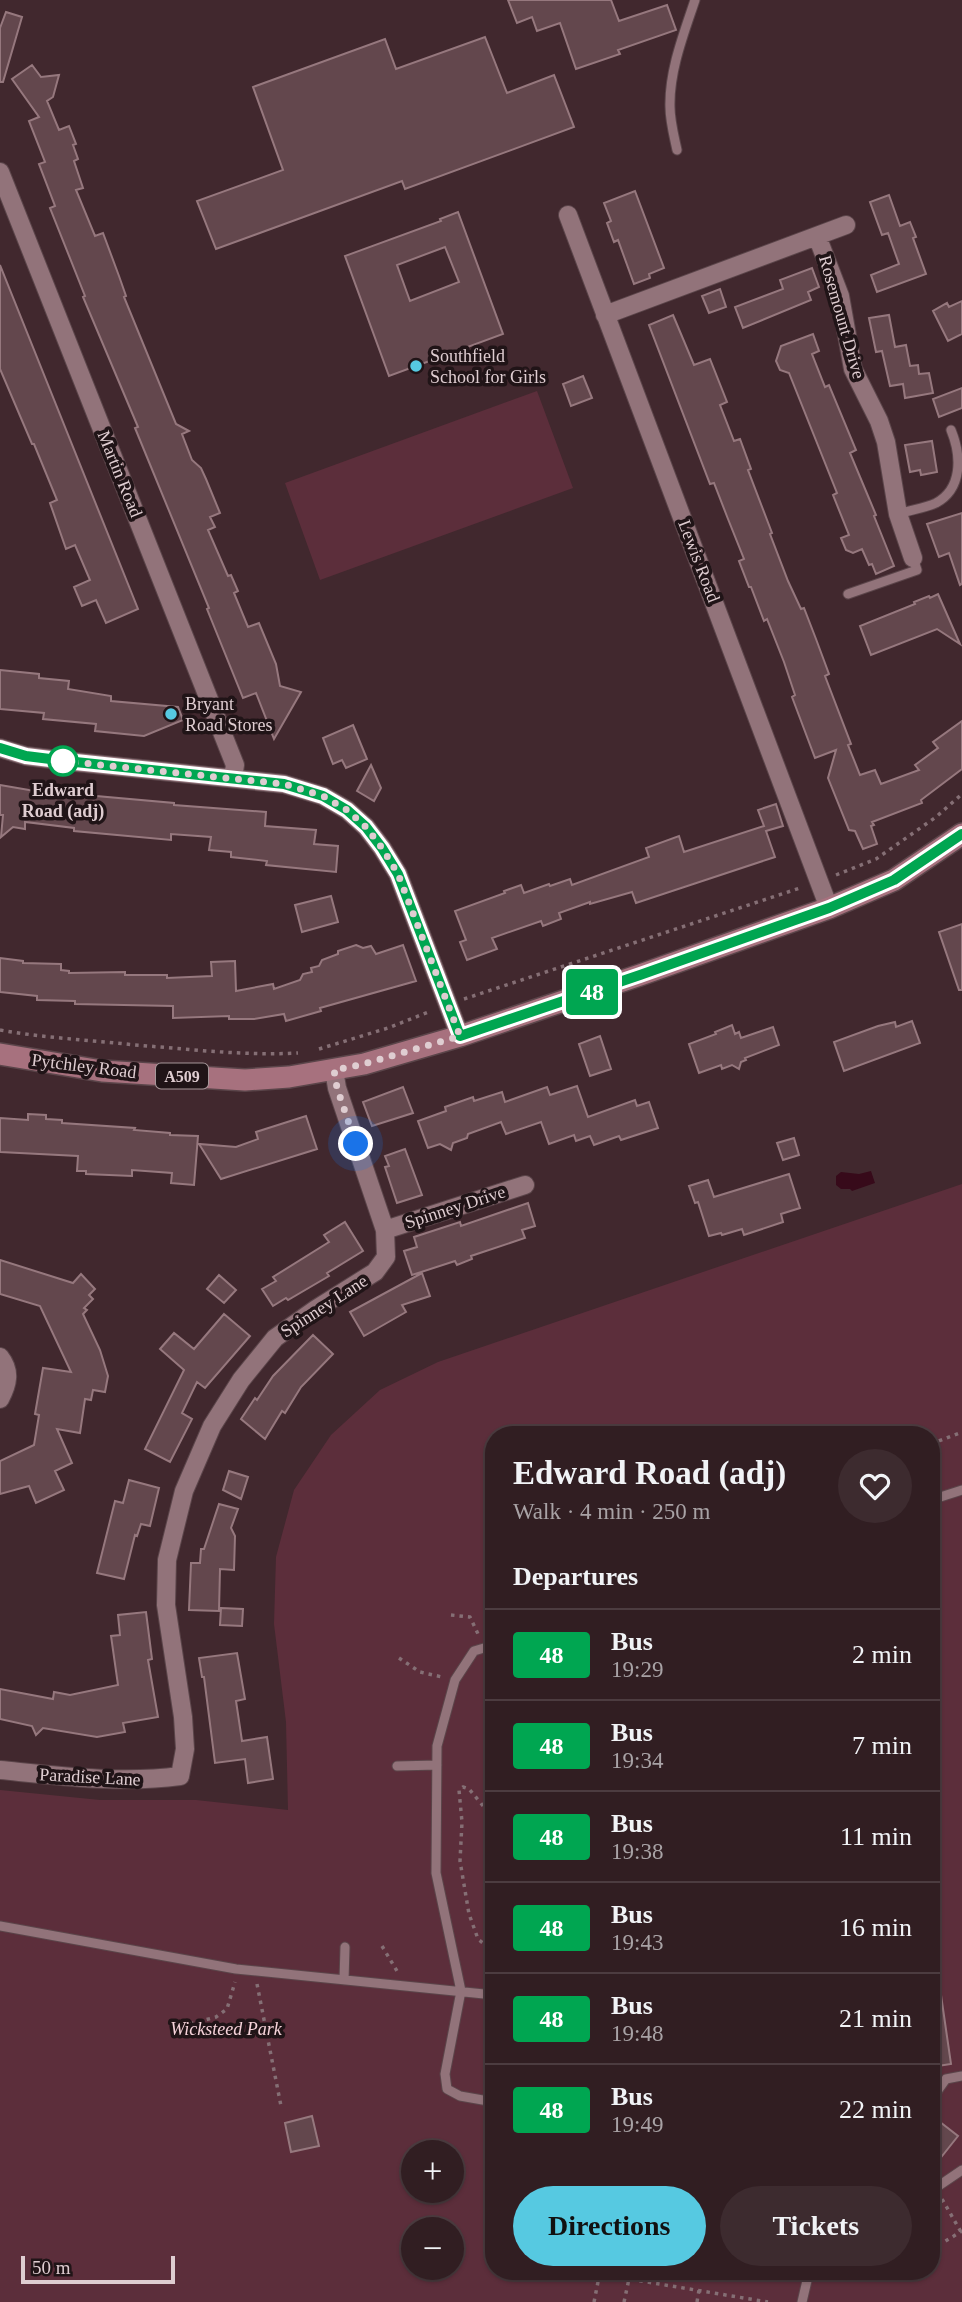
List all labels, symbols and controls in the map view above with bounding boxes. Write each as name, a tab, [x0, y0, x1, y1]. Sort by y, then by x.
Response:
street label: Rosemount Drive	[815, 253, 869, 381]
place label: Southfield School for Girls	[430, 346, 546, 387]
marker: Southfield School for Girls	[408, 358, 424, 374]
street label: Martin Road	[94, 428, 146, 520]
street label: Lewis Road	[674, 517, 724, 605]
place label: Bryant Road Stores	[185, 694, 273, 735]
marker: Bryant Road Stores	[163, 706, 179, 722]
marker: Edward Road (adj)	[48, 746, 78, 776]
place label: Edward Road (adj)	[22, 780, 104, 822]
line badge: 48	[560, 969, 624, 1015]
text: 48	[580, 979, 604, 1005]
street label: Pytchley Road	[30, 1050, 138, 1082]
road number: A509	[156, 1064, 208, 1088]
your location	[338, 1126, 373, 1161]
street label: Spinney Drive	[402, 1181, 508, 1233]
street label: Spinney Lane	[277, 1271, 371, 1341]
button: heart	[838, 1449, 912, 1523]
text: Edward Road (adj)	[513, 1455, 786, 1491]
text: Walk · 4 min · 250 m	[513, 1499, 710, 1524]
text: Departures	[513, 1562, 638, 1591]
text: Bus	[611, 1627, 653, 1656]
text: 2 min	[852, 1640, 912, 1669]
text: 48	[540, 1642, 564, 1668]
text: 19:29	[611, 1657, 663, 1682]
text: Bus	[611, 1718, 653, 1747]
text: 7 min	[852, 1731, 912, 1760]
text: 48	[540, 1733, 564, 1759]
text: 19:34	[611, 1748, 663, 1773]
street label: Paradise Lane	[39, 1764, 141, 1790]
text: Bus	[611, 1809, 653, 1838]
text: 11 min	[840, 1822, 912, 1851]
text: 48	[540, 1824, 564, 1850]
text: 19:38	[611, 1839, 663, 1864]
text: Bus	[611, 1900, 653, 1929]
text: 16 min	[839, 1913, 912, 1942]
text: 48	[540, 1915, 564, 1941]
text: 19:43	[611, 1930, 663, 1955]
text: Bus	[611, 1991, 653, 2020]
text: 21 min	[839, 2004, 912, 2033]
text: 48	[540, 2006, 564, 2032]
park label: Wicksteed Park	[170, 2019, 283, 2039]
text: 19:48	[611, 2021, 663, 2046]
text: Bus	[611, 2082, 653, 2111]
text: 22 min	[839, 2095, 912, 2124]
text: 48	[540, 2097, 564, 2123]
text: 19:49	[611, 2112, 663, 2137]
map controls	[401, 2140, 464, 2280]
button: +	[401, 2140, 464, 2203]
button: Directions	[513, 2186, 706, 2266]
button: Tickets	[720, 2186, 912, 2266]
button: −	[401, 2217, 464, 2280]
scale bar	[21, 2253, 175, 2285]
text: 50 m	[32, 2257, 71, 2278]

